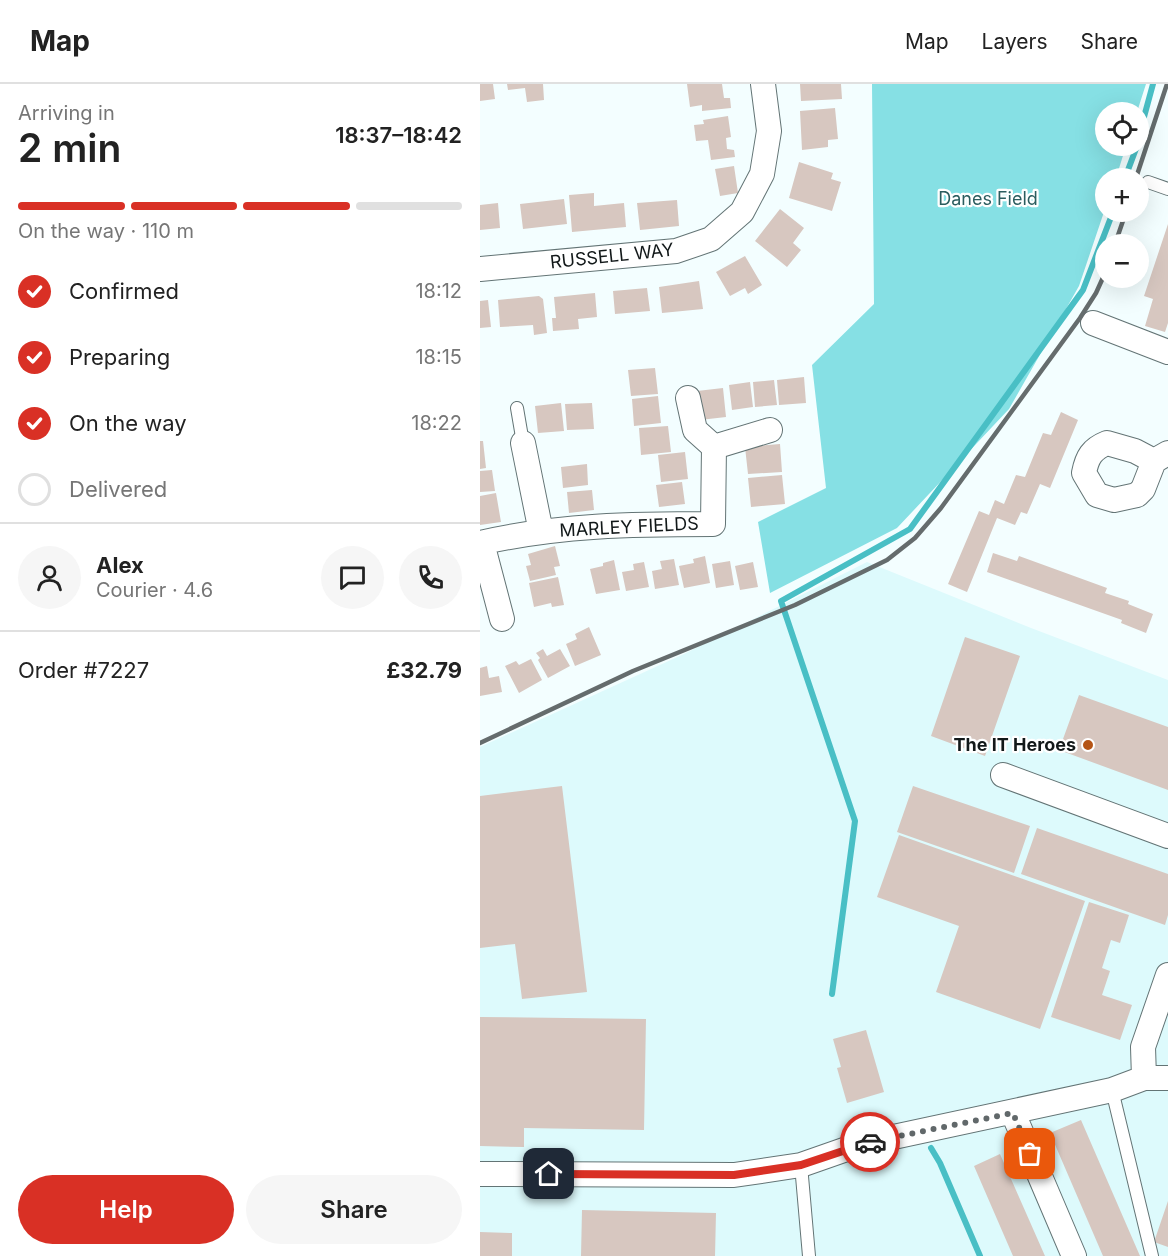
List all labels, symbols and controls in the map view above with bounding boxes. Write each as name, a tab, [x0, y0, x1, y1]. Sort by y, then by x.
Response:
text: Map	[30, 24, 90, 58]
text: Map	[905, 29, 949, 54]
text: Layers	[982, 29, 1048, 54]
text: Share	[1081, 29, 1138, 54]
text: Arriving in	[18, 101, 115, 125]
map controls	[1095, 102, 1149, 288]
button: locate	[1095, 102, 1149, 156]
text: 18:37–18:42	[335, 122, 462, 148]
text: 2 min	[18, 124, 121, 171]
button: +	[1095, 168, 1149, 222]
park label: Danes Field	[938, 188, 1038, 209]
text: On the way · 110 m	[18, 219, 194, 243]
button: −	[1095, 234, 1149, 288]
street label: RUSSELL WAY	[549, 239, 675, 272]
icon: check	[18, 275, 51, 308]
text: Confirmed	[69, 278, 179, 304]
text: 18:12	[415, 279, 462, 303]
icon: check	[18, 341, 51, 374]
text: Preparing	[69, 344, 170, 370]
text: 18:15	[415, 345, 462, 369]
icon: check	[18, 407, 51, 440]
text: On the way	[69, 410, 187, 436]
text: 18:22	[411, 411, 462, 435]
text: Delivered	[69, 476, 167, 502]
street label: MARLEY FIELDS	[559, 512, 699, 541]
button: person	[18, 546, 81, 609]
button: chat	[321, 546, 384, 609]
button: phone	[399, 546, 462, 609]
text: Alex	[96, 552, 144, 578]
text: Courier · 4.6	[96, 578, 213, 602]
text: Order #7227	[18, 657, 149, 683]
text: £32.79	[386, 657, 462, 683]
place label: The IT Heroes	[954, 734, 1076, 755]
marker: The IT Heroes	[1081, 738, 1095, 752]
courier	[840, 1112, 900, 1172]
icon: car	[854, 1126, 887, 1159]
pin	[1004, 1128, 1055, 1179]
icon: bag	[1013, 1137, 1046, 1170]
pin	[523, 1148, 574, 1199]
icon: home	[532, 1157, 565, 1190]
button: Help	[18, 1175, 234, 1244]
button: Share	[246, 1175, 462, 1244]

